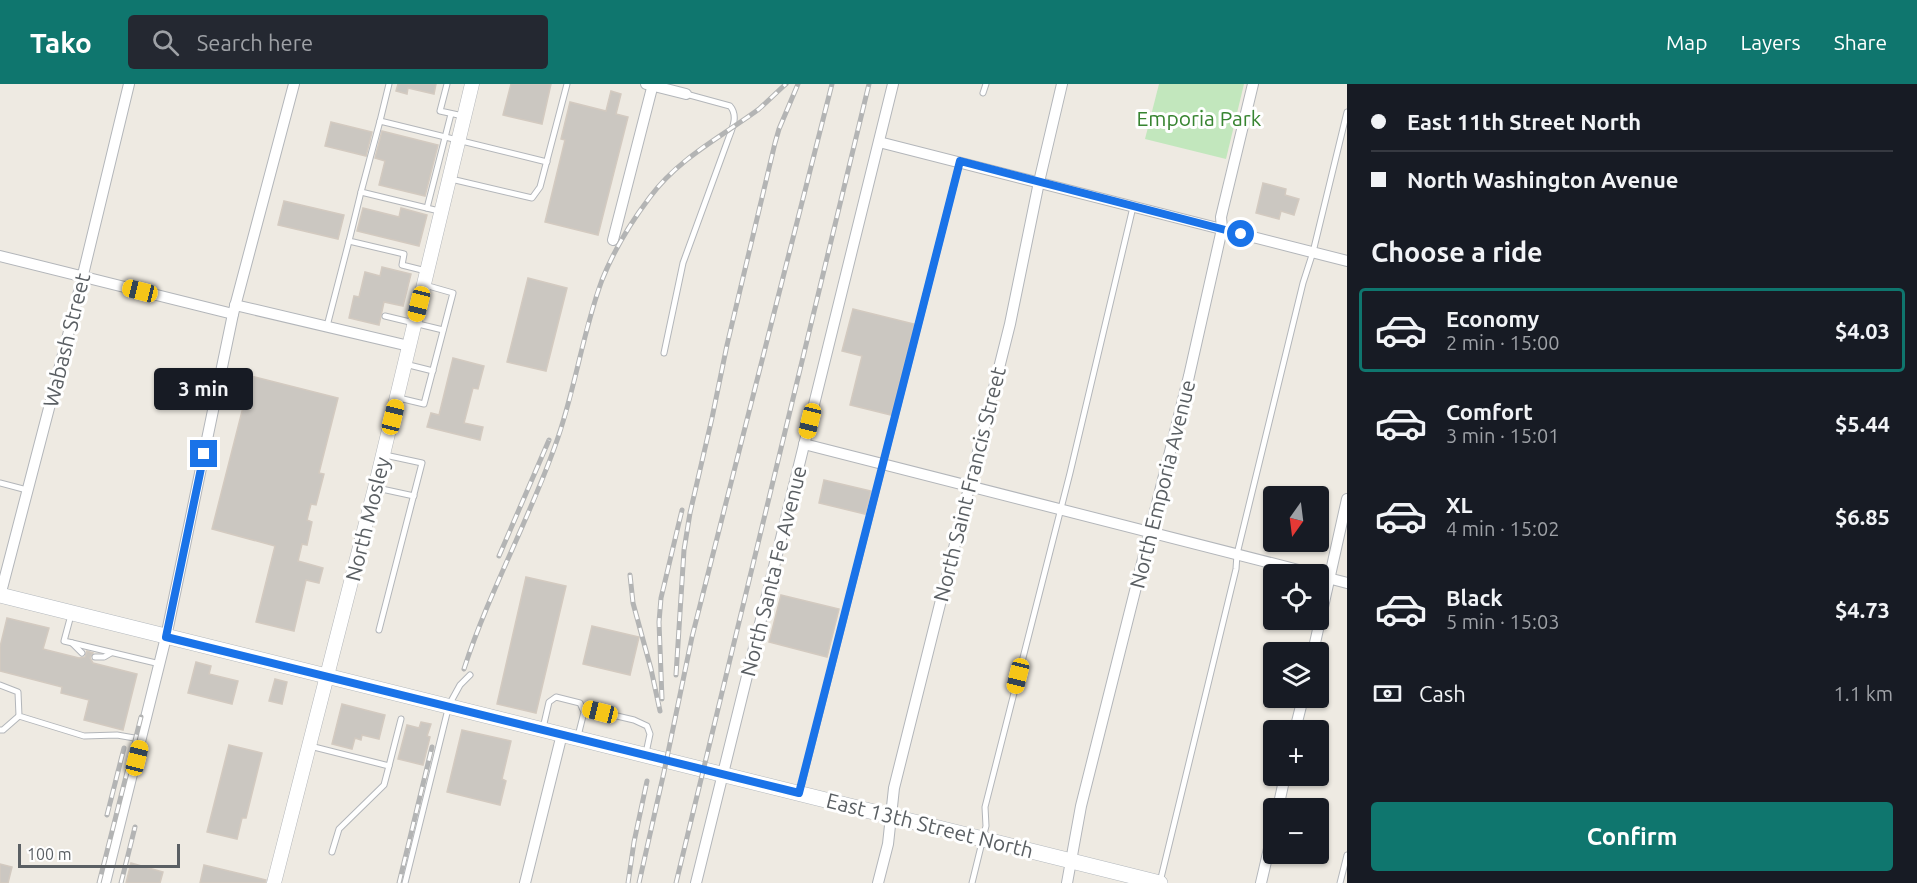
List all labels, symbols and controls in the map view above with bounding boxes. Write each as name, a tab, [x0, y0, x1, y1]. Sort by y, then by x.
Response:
search box	[128, 15, 548, 69]
icon: search	[149, 26, 182, 59]
text: Tako	[30, 27, 92, 58]
text: Search here	[197, 30, 313, 55]
text: Map	[1666, 30, 1707, 54]
text: Layers	[1740, 30, 1801, 54]
text: Share	[1834, 30, 1887, 54]
park label: Emporia Park	[1137, 106, 1262, 130]
text: East 11th Street North	[1407, 109, 1641, 134]
text: North Washington Avenue	[1407, 167, 1678, 192]
route start	[1227, 220, 1254, 247]
text: Choose a ride	[1371, 237, 1543, 267]
street label: Wabash Street	[38, 270, 94, 410]
car	[120, 278, 160, 304]
car	[406, 284, 432, 324]
icon: car	[1374, 303, 1428, 357]
text: Economy	[1446, 306, 1539, 331]
text: $4.03	[1835, 318, 1890, 343]
text: 2 min · 15:00	[1446, 331, 1560, 354]
street label: North Saint Francis Street	[928, 364, 1010, 604]
callout: 3 min	[154, 367, 254, 409]
text: 3 min	[178, 377, 229, 400]
street label: North Emporia Avenue	[1124, 377, 1200, 591]
icon: car	[1374, 396, 1428, 450]
car	[380, 397, 406, 437]
text: Comfort	[1446, 399, 1533, 424]
car	[797, 401, 823, 441]
text: $5.44	[1835, 411, 1890, 436]
text: 3 min · 15:01	[1446, 424, 1560, 447]
route end	[190, 440, 217, 467]
street label: North Mosley	[340, 454, 394, 584]
street label: North Santa Fe Avenue	[735, 463, 811, 679]
north arrow	[1263, 486, 1329, 552]
map controls	[1263, 486, 1329, 864]
icon: car	[1374, 489, 1428, 543]
text: XL	[1446, 492, 1473, 517]
text: $6.85	[1835, 504, 1890, 529]
text: 4 min · 15:02	[1446, 517, 1560, 540]
button: locate	[1263, 564, 1329, 630]
icon: car	[1374, 582, 1428, 636]
text: Black	[1446, 585, 1503, 610]
text: $4.73	[1835, 597, 1890, 622]
text: 5 min · 15:03	[1446, 610, 1560, 633]
button: layers	[1263, 642, 1329, 708]
car	[1005, 656, 1031, 696]
icon: cash	[1371, 677, 1404, 710]
text: Cash	[1419, 681, 1466, 706]
text: 1.1 km	[1834, 682, 1893, 705]
car	[580, 699, 620, 725]
button: +	[1263, 720, 1329, 786]
car	[124, 738, 150, 778]
street label: East 13th Street North	[824, 788, 1036, 862]
button: −	[1263, 798, 1329, 864]
button: Confirm	[1371, 802, 1893, 871]
scale bar	[18, 841, 180, 868]
text: 100 m	[27, 845, 72, 863]

